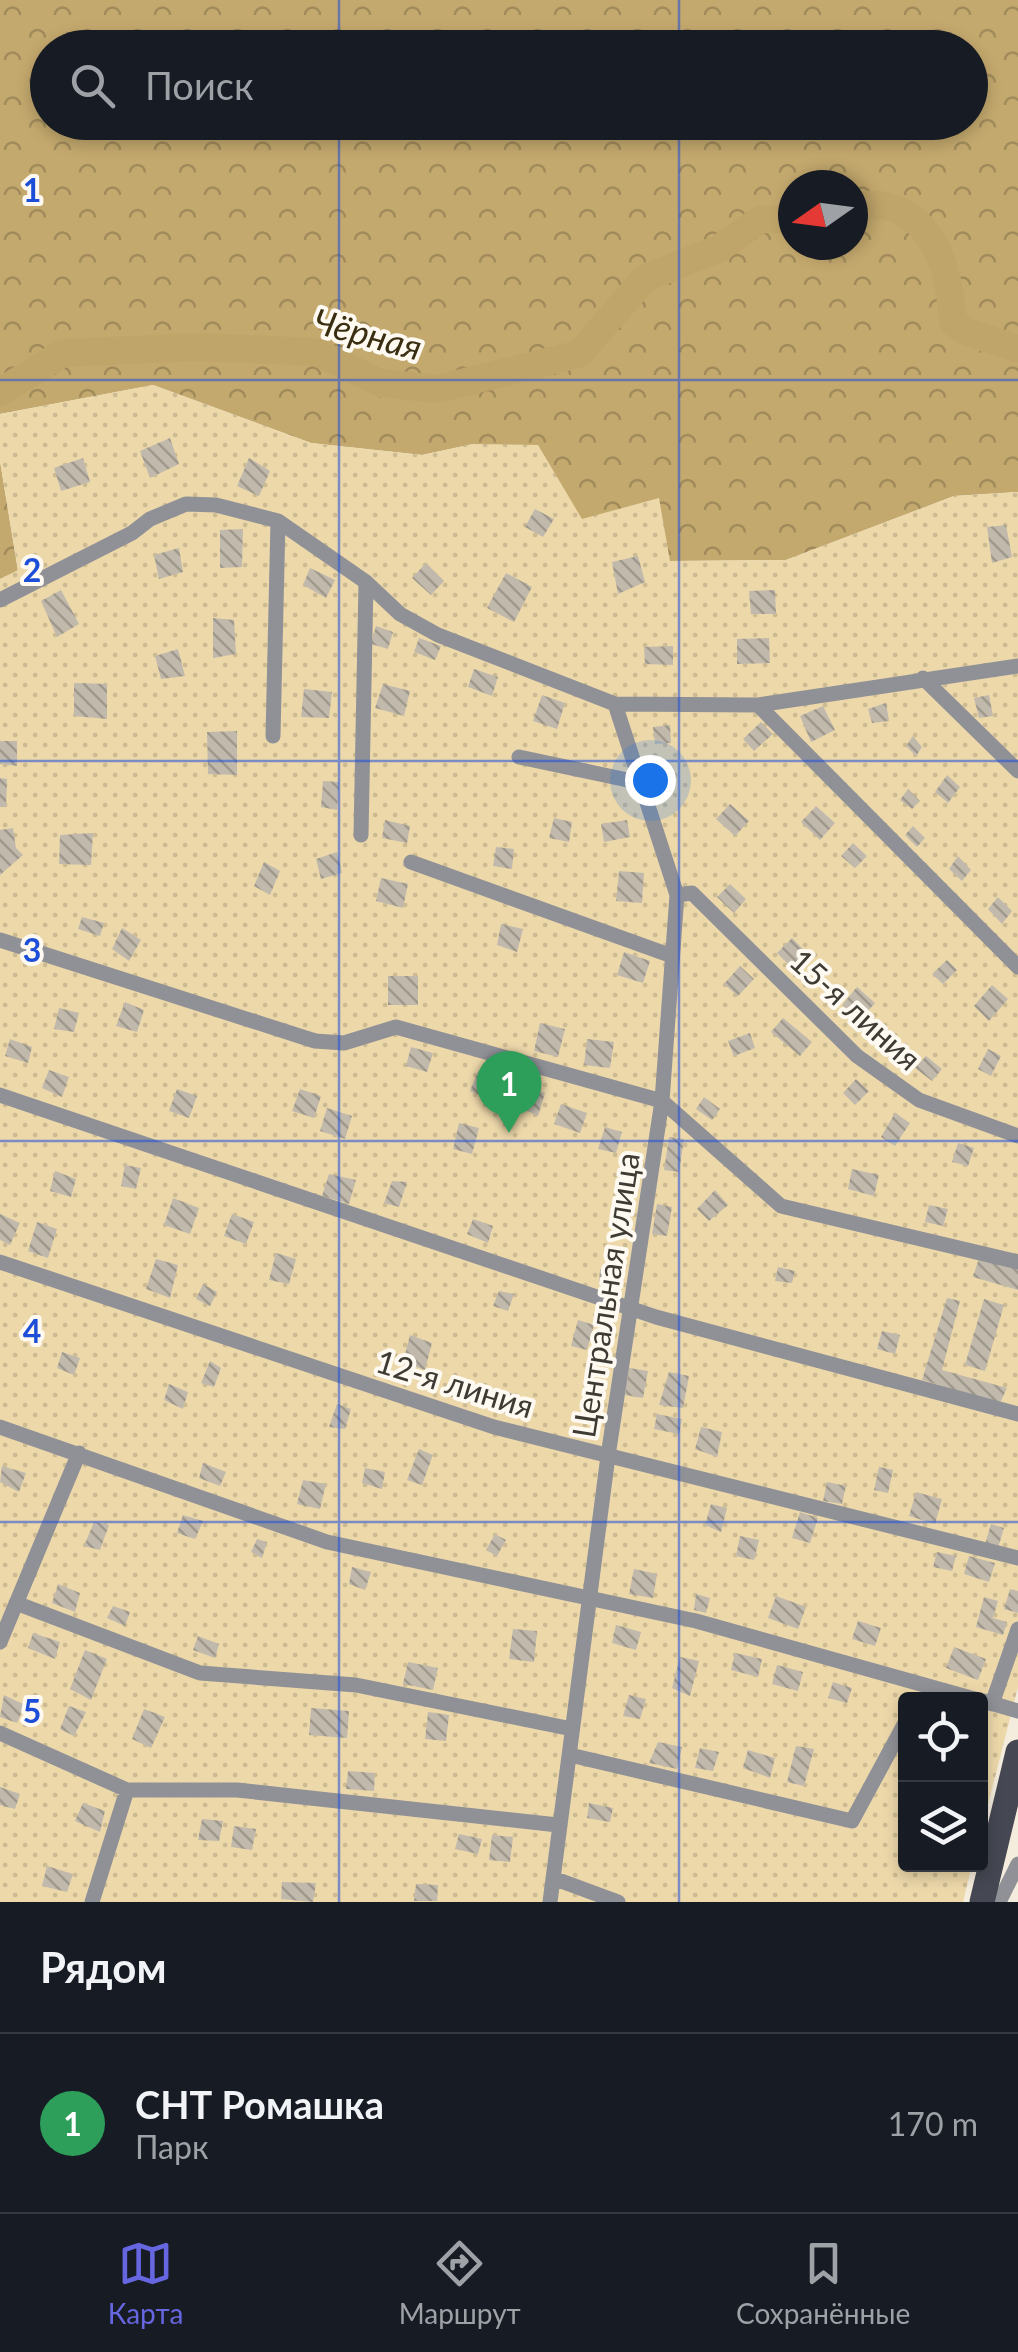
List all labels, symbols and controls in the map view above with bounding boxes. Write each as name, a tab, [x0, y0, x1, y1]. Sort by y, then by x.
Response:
search box	[30, 30, 988, 140]
icon: search	[65, 58, 120, 113]
text: Поиск	[145, 62, 254, 108]
text: 1	[23, 170, 41, 209]
north arrow	[778, 170, 868, 260]
water label: Чёрная	[309, 298, 427, 368]
text: 2	[23, 550, 41, 589]
your location	[625, 755, 676, 806]
text: 3	[23, 930, 41, 969]
street label: 15-я линия	[783, 940, 929, 1078]
pin: 1	[476, 1050, 542, 1133]
street label: Центральная улица	[563, 1150, 647, 1440]
text: 4	[23, 1311, 41, 1350]
street label: 12-я линия	[372, 1341, 538, 1425]
text: 5	[23, 1691, 41, 1730]
map controls	[898, 1692, 988, 1872]
button: locate	[898, 1692, 988, 1782]
button: layers	[898, 1782, 988, 1872]
text: Рядом	[40, 1942, 167, 1992]
text: СНТ Ромашка	[135, 2081, 384, 2127]
text: 1	[63, 2104, 82, 2143]
text: 170 m	[888, 2104, 978, 2143]
text: Парк	[135, 2127, 208, 2166]
tab: Карта	[108, 2236, 183, 2330]
tab: Маршрут	[399, 2236, 521, 2330]
tab: Сохранённые	[736, 2236, 910, 2330]

